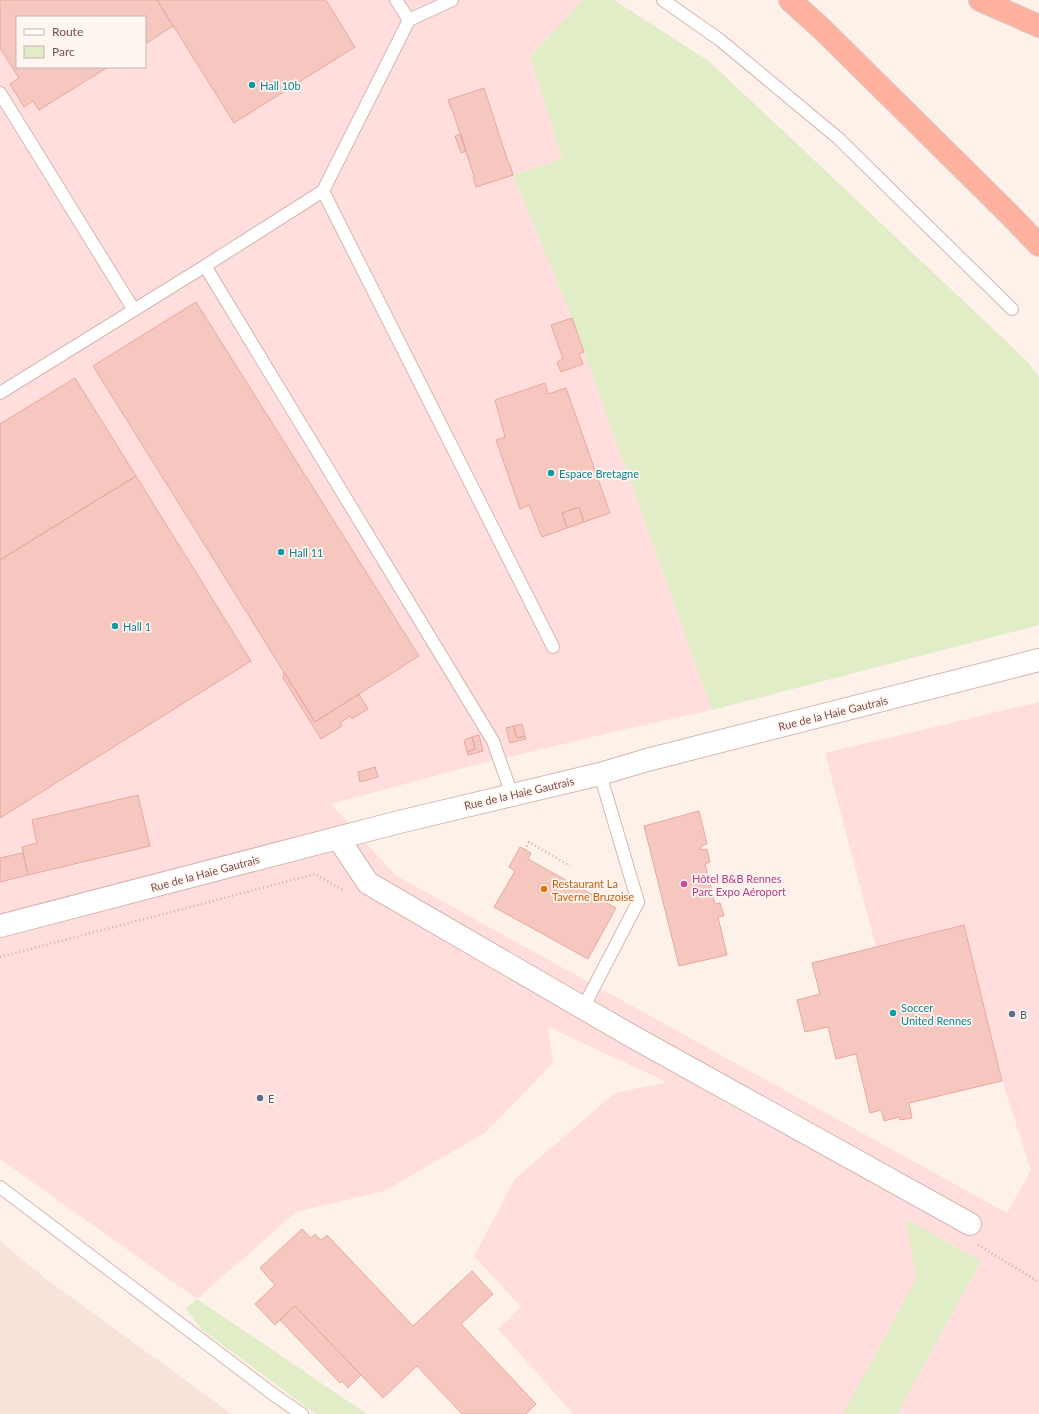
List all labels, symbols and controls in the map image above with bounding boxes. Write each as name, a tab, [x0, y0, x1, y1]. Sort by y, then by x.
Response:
legend	[16, 16, 146, 68]
text: Route	[52, 24, 83, 39]
text: Parc	[52, 44, 75, 59]
place label: Hall 10b	[260, 79, 301, 92]
marker: Hall 10b	[247, 80, 257, 90]
place label: Espace Bretagne	[559, 467, 639, 480]
marker: Espace Bretagne	[546, 468, 556, 478]
place label: Hall 11	[289, 546, 323, 559]
marker: Hall 11	[276, 547, 286, 557]
place label: Hall 1	[123, 620, 151, 633]
marker: Hall 1	[110, 621, 120, 631]
street label: Rue de la Haie Gautrais	[777, 693, 889, 733]
street label: Rue de la Haie Gautrais	[463, 774, 575, 812]
street label: Rue de la Haie Gautrais	[149, 852, 261, 894]
place label: Hôtel B&B Rennes Parc Expo Aéroport	[692, 872, 786, 898]
place label: Restaurant La Taverne Bruzoise	[552, 877, 634, 903]
marker: Hôtel B&B Rennes Parc Expo Aéroport	[679, 879, 689, 889]
marker: Restaurant La Taverne Bruzoise	[539, 884, 549, 894]
place label: Soccer United Rennes	[901, 1001, 972, 1027]
marker: Soccer United Rennes	[888, 1008, 898, 1018]
place label: B	[1020, 1008, 1027, 1021]
marker: B	[1007, 1009, 1017, 1019]
place label: E	[268, 1092, 274, 1105]
marker: E	[255, 1093, 265, 1103]

